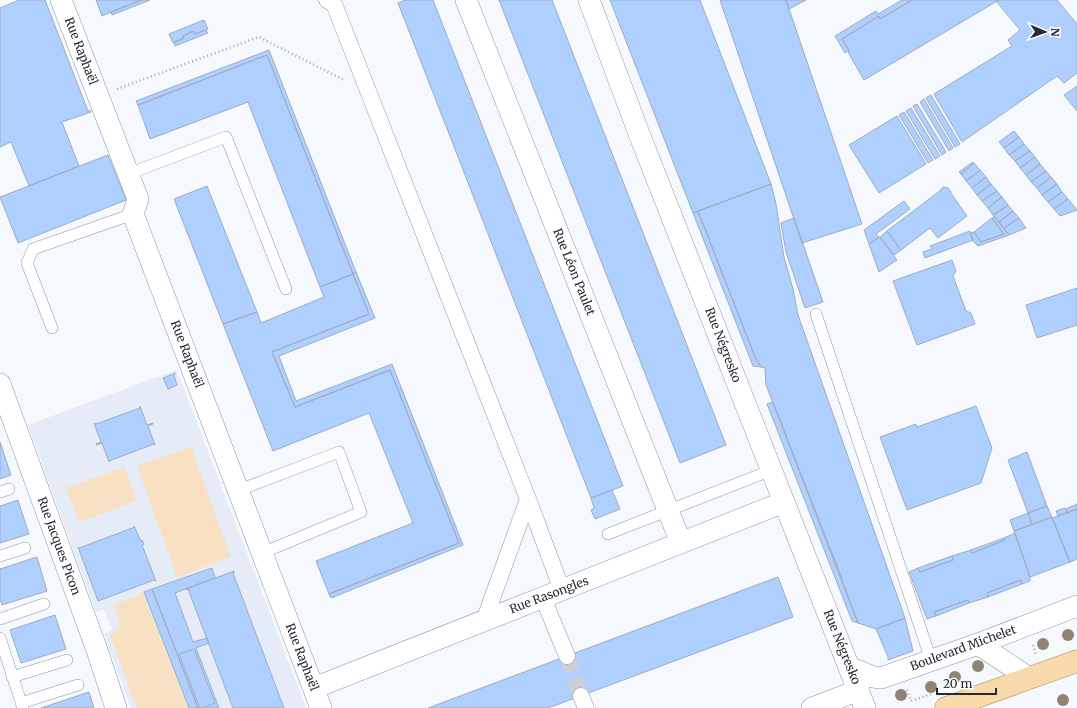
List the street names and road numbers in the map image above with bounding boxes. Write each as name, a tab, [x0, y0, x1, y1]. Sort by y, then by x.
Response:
street label: Rue Raphaël	[62, 15, 101, 87]
street label: Rue Léon Paulet	[550, 226, 599, 318]
street label: Rue Négresko	[702, 305, 745, 384]
street label: Rue Raphaël	[168, 318, 207, 390]
street label: Rue Jacques Picon	[35, 495, 84, 597]
street label: Rue Rasongles	[507, 573, 591, 617]
street label: Rue Négresko	[821, 607, 864, 686]
street label: Rue Raphaël	[283, 621, 322, 693]
street label: Boulevard Michelet	[908, 621, 1018, 674]

